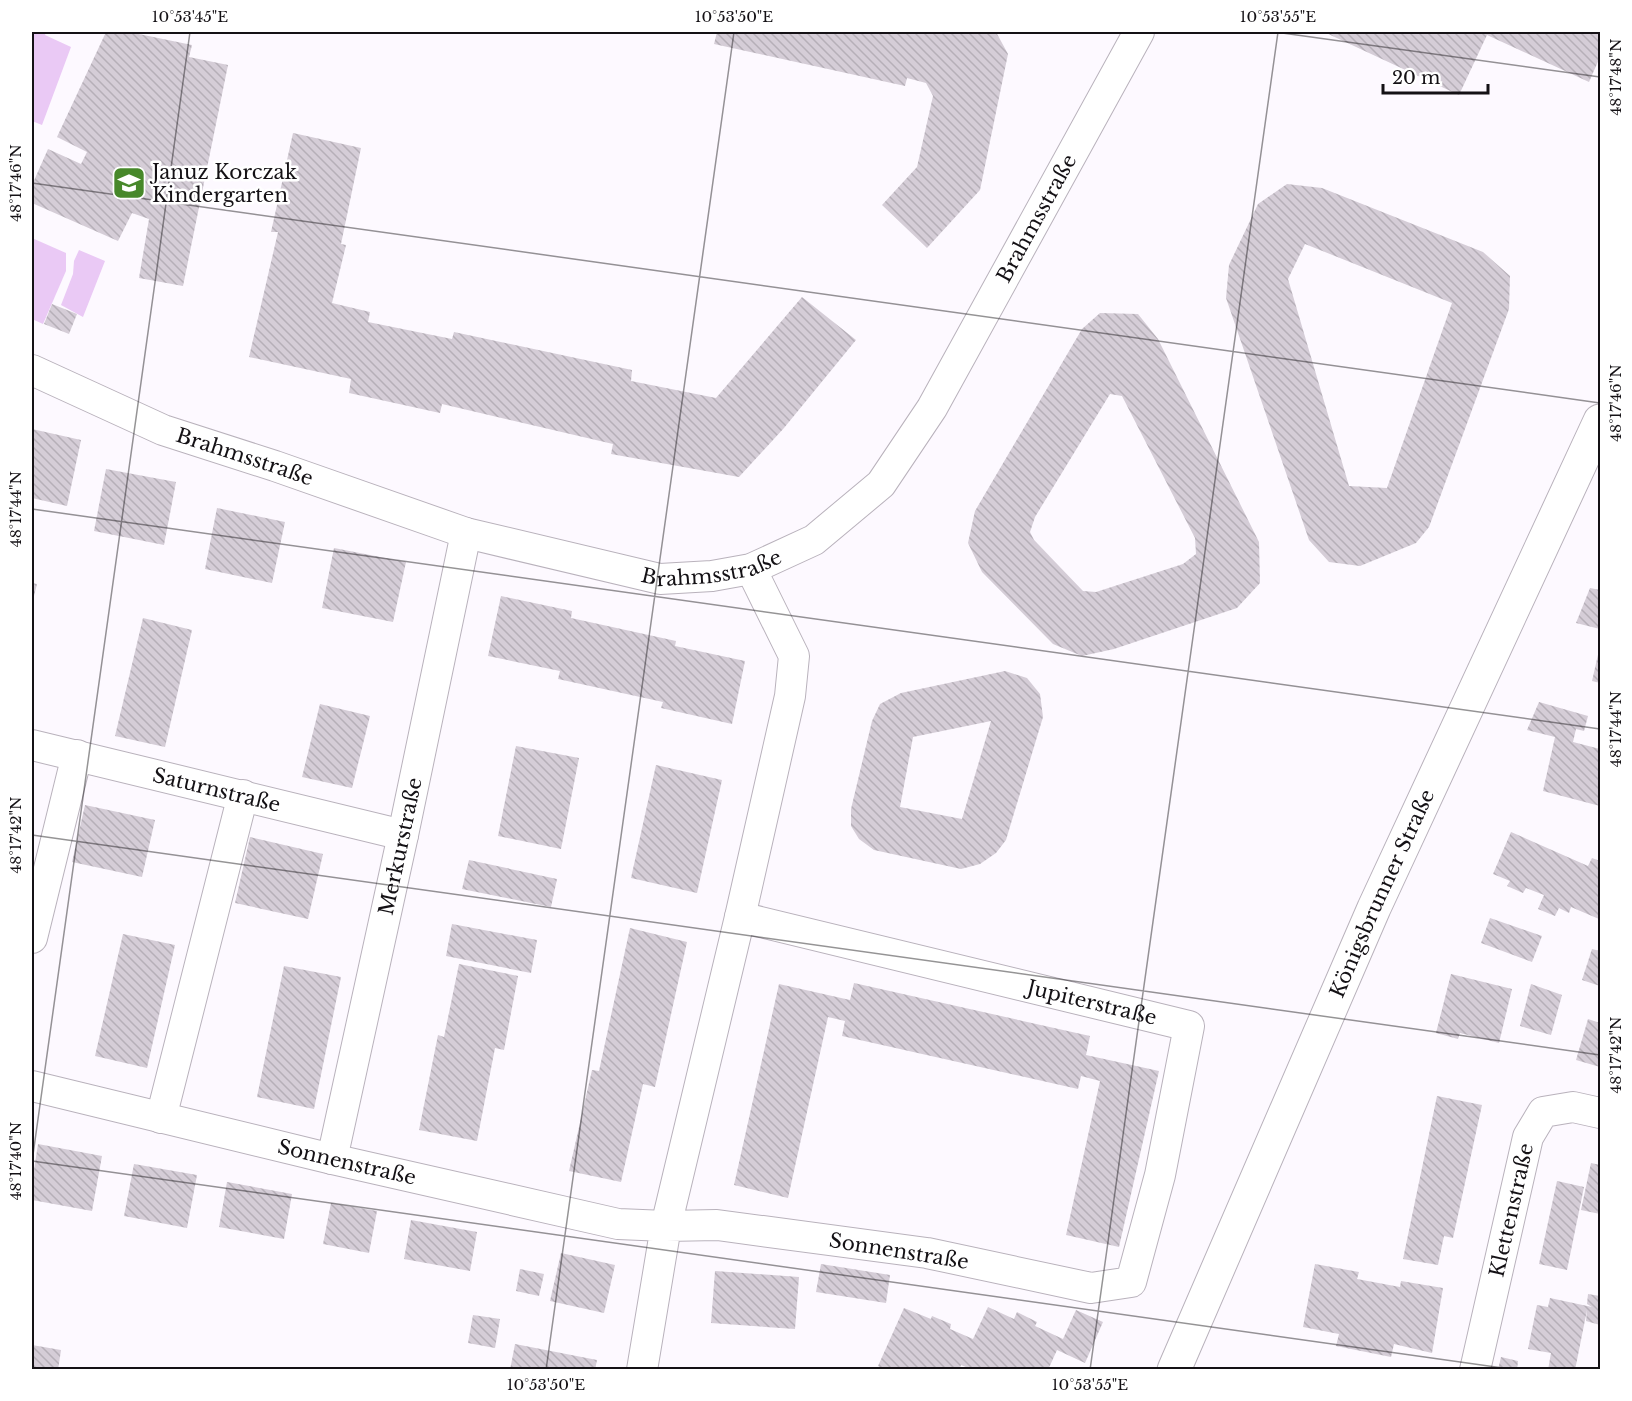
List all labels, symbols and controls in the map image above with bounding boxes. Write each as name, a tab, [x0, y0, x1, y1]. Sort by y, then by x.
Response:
text: 10°53'45"E	[152, 7, 228, 26]
text: 10°53'50"E	[695, 7, 773, 26]
text: 10°53'55"E	[1240, 7, 1316, 26]
text: 48°17'48"N	[1606, 39, 1625, 115]
scale bar	[1383, 57, 1488, 95]
text: 20 m	[1392, 67, 1440, 89]
text: 48°17'46"N	[6, 144, 25, 222]
street label: Brahmsstraße	[992, 150, 1081, 287]
place label: Januz Korczak Kindergarten	[149, 160, 298, 207]
school or university icon: Januz Korczak Kindergarten	[111, 165, 147, 201]
text: 48°17'46"N	[1606, 364, 1625, 442]
street label: Brahmsstraße	[173, 423, 316, 490]
text: 48°17'44"N	[6, 471, 25, 547]
street label: Brahmsstraße	[639, 545, 785, 591]
text: 48°17'44"N	[1606, 691, 1625, 767]
street label: Saturnstraße	[150, 763, 283, 817]
street label: Merkurstraße	[374, 775, 427, 917]
street label: Königsbrunner Straße	[1325, 786, 1439, 1001]
text: 48°17'42"N	[6, 797, 25, 873]
street label: Jupiterstraße	[1022, 974, 1159, 1030]
text: 48°17'42"N	[1606, 1017, 1625, 1093]
text: 48°17'40"N	[6, 1122, 25, 1200]
street label: Sonnenstraße	[275, 1134, 418, 1190]
street label: Klettenstraße	[1485, 1141, 1538, 1279]
street label: Sonnenstraße	[827, 1228, 971, 1274]
text: 10°53'50"E	[507, 1375, 585, 1394]
text: 10°53'55"E	[1052, 1375, 1128, 1394]

